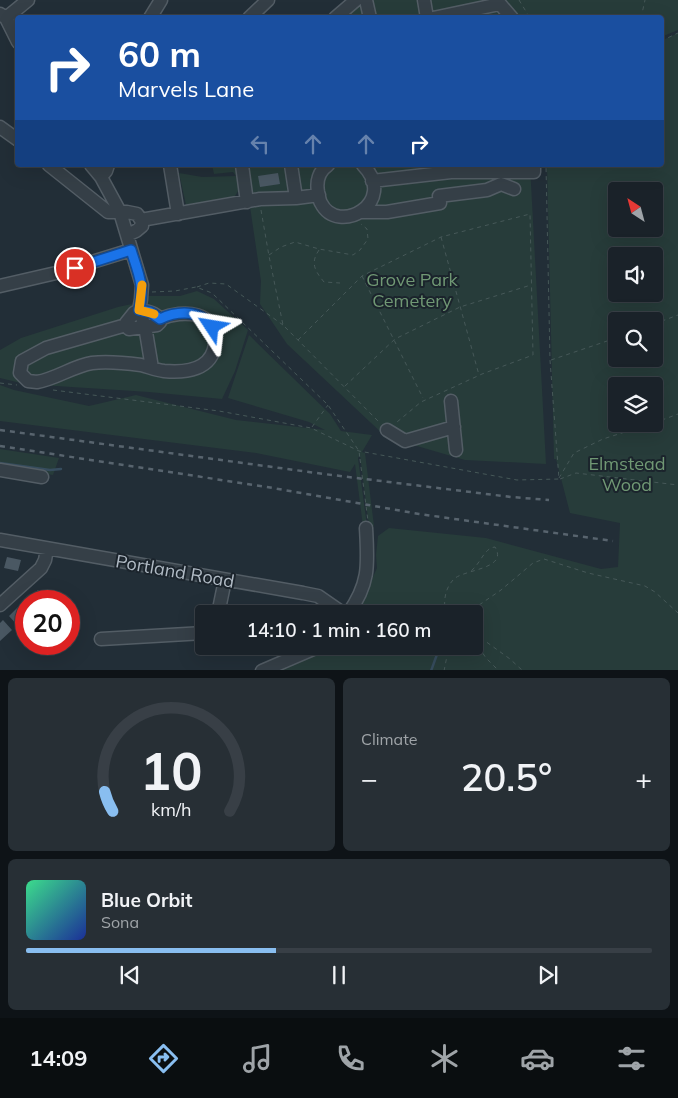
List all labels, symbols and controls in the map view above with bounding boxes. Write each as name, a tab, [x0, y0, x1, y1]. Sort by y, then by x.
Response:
text: 60 m	[118, 32, 201, 76]
icon: right	[35, 35, 100, 100]
text: Marvels Lane	[118, 75, 254, 103]
icon: left	[246, 130, 274, 158]
icon: ahead	[299, 130, 327, 158]
icon: ahead	[352, 130, 380, 158]
icon: right	[405, 130, 433, 158]
north arrow	[608, 182, 662, 238]
map controls	[608, 182, 663, 432]
pin	[54, 247, 96, 289]
button: sound	[608, 247, 663, 302]
icon: arrive	[61, 254, 89, 282]
park label: Grove Park Cemetery	[366, 268, 458, 312]
position arrow	[185, 300, 237, 352]
button: search	[608, 312, 663, 367]
button: layers	[608, 377, 663, 432]
park label: Elmstead Wood	[588, 452, 666, 496]
street label: Portland Road	[114, 549, 236, 593]
speed limit sign: 20	[15, 590, 80, 655]
text: 14:10 · 1 min · 160 m	[246, 618, 432, 642]
text: Climate	[361, 729, 417, 749]
text: 10	[140, 738, 203, 803]
text: 20.5°	[461, 753, 552, 801]
text: −	[361, 761, 378, 796]
text: +	[635, 761, 652, 796]
text: km/h	[151, 798, 192, 820]
text: Blue Orbit	[101, 888, 192, 912]
text: Sona	[101, 912, 139, 932]
icon: previous	[116, 961, 144, 989]
icon: pause	[325, 961, 353, 989]
icon: next	[534, 961, 562, 989]
icon: directions	[146, 1041, 181, 1076]
icon: music	[240, 1041, 275, 1076]
icon: phone	[333, 1041, 368, 1076]
icon: climate	[427, 1041, 462, 1076]
icon: car	[520, 1041, 555, 1076]
icon: filters	[614, 1041, 649, 1076]
text: 14:09	[29, 1044, 88, 1072]

